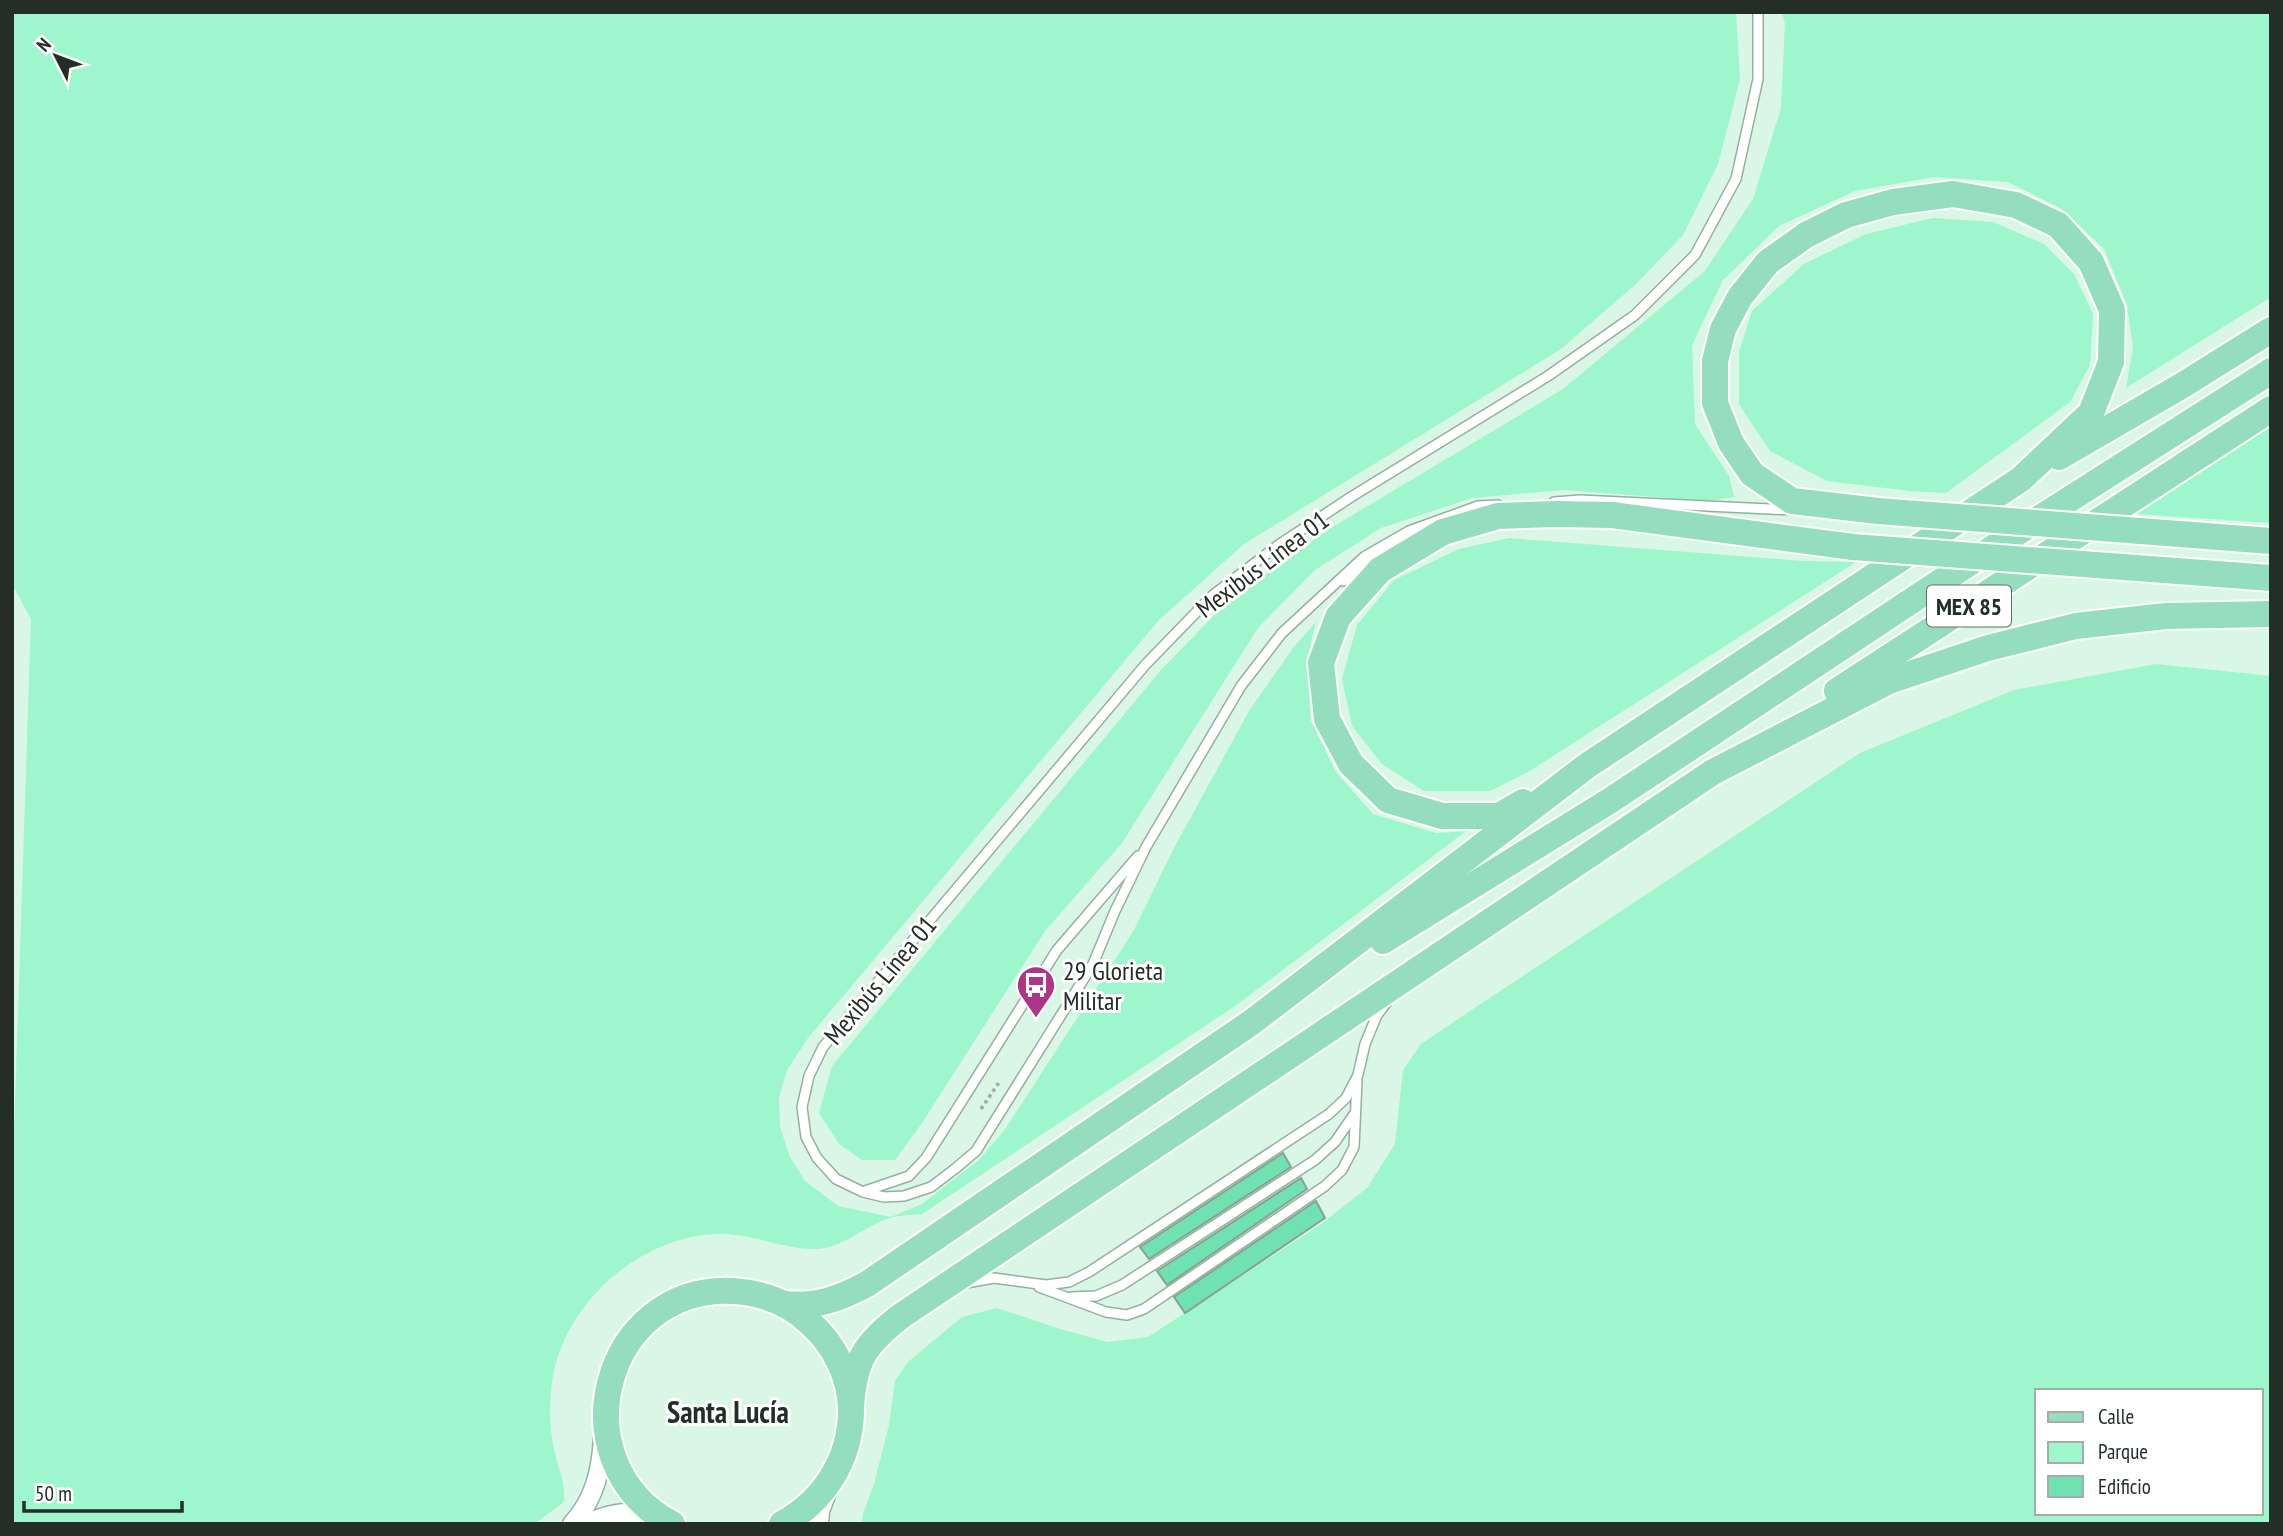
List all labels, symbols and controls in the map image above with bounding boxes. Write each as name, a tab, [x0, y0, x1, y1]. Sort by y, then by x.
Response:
north arrow	[21, 21, 91, 91]
text: N	[31, 33, 56, 56]
street label: Mexibús Línea 01	[1189, 503, 1335, 625]
road number: MEX 85	[1927, 586, 2011, 626]
street label: Mexibús Línea 01	[817, 909, 943, 1051]
place label: 29 Glorieta Militar	[1063, 954, 1163, 1017]
bus stop icon: 29 Glorieta Militar	[1015, 964, 1057, 1019]
legend	[2035, 1389, 2262, 1515]
district label: Santa Lucía	[667, 1392, 789, 1431]
text: Calle	[2098, 1403, 2134, 1430]
text: Parque	[2098, 1438, 2148, 1465]
scale bar	[24, 1470, 182, 1514]
text: Edificio	[2098, 1473, 2151, 1500]
text: 50 m	[35, 1480, 72, 1507]

